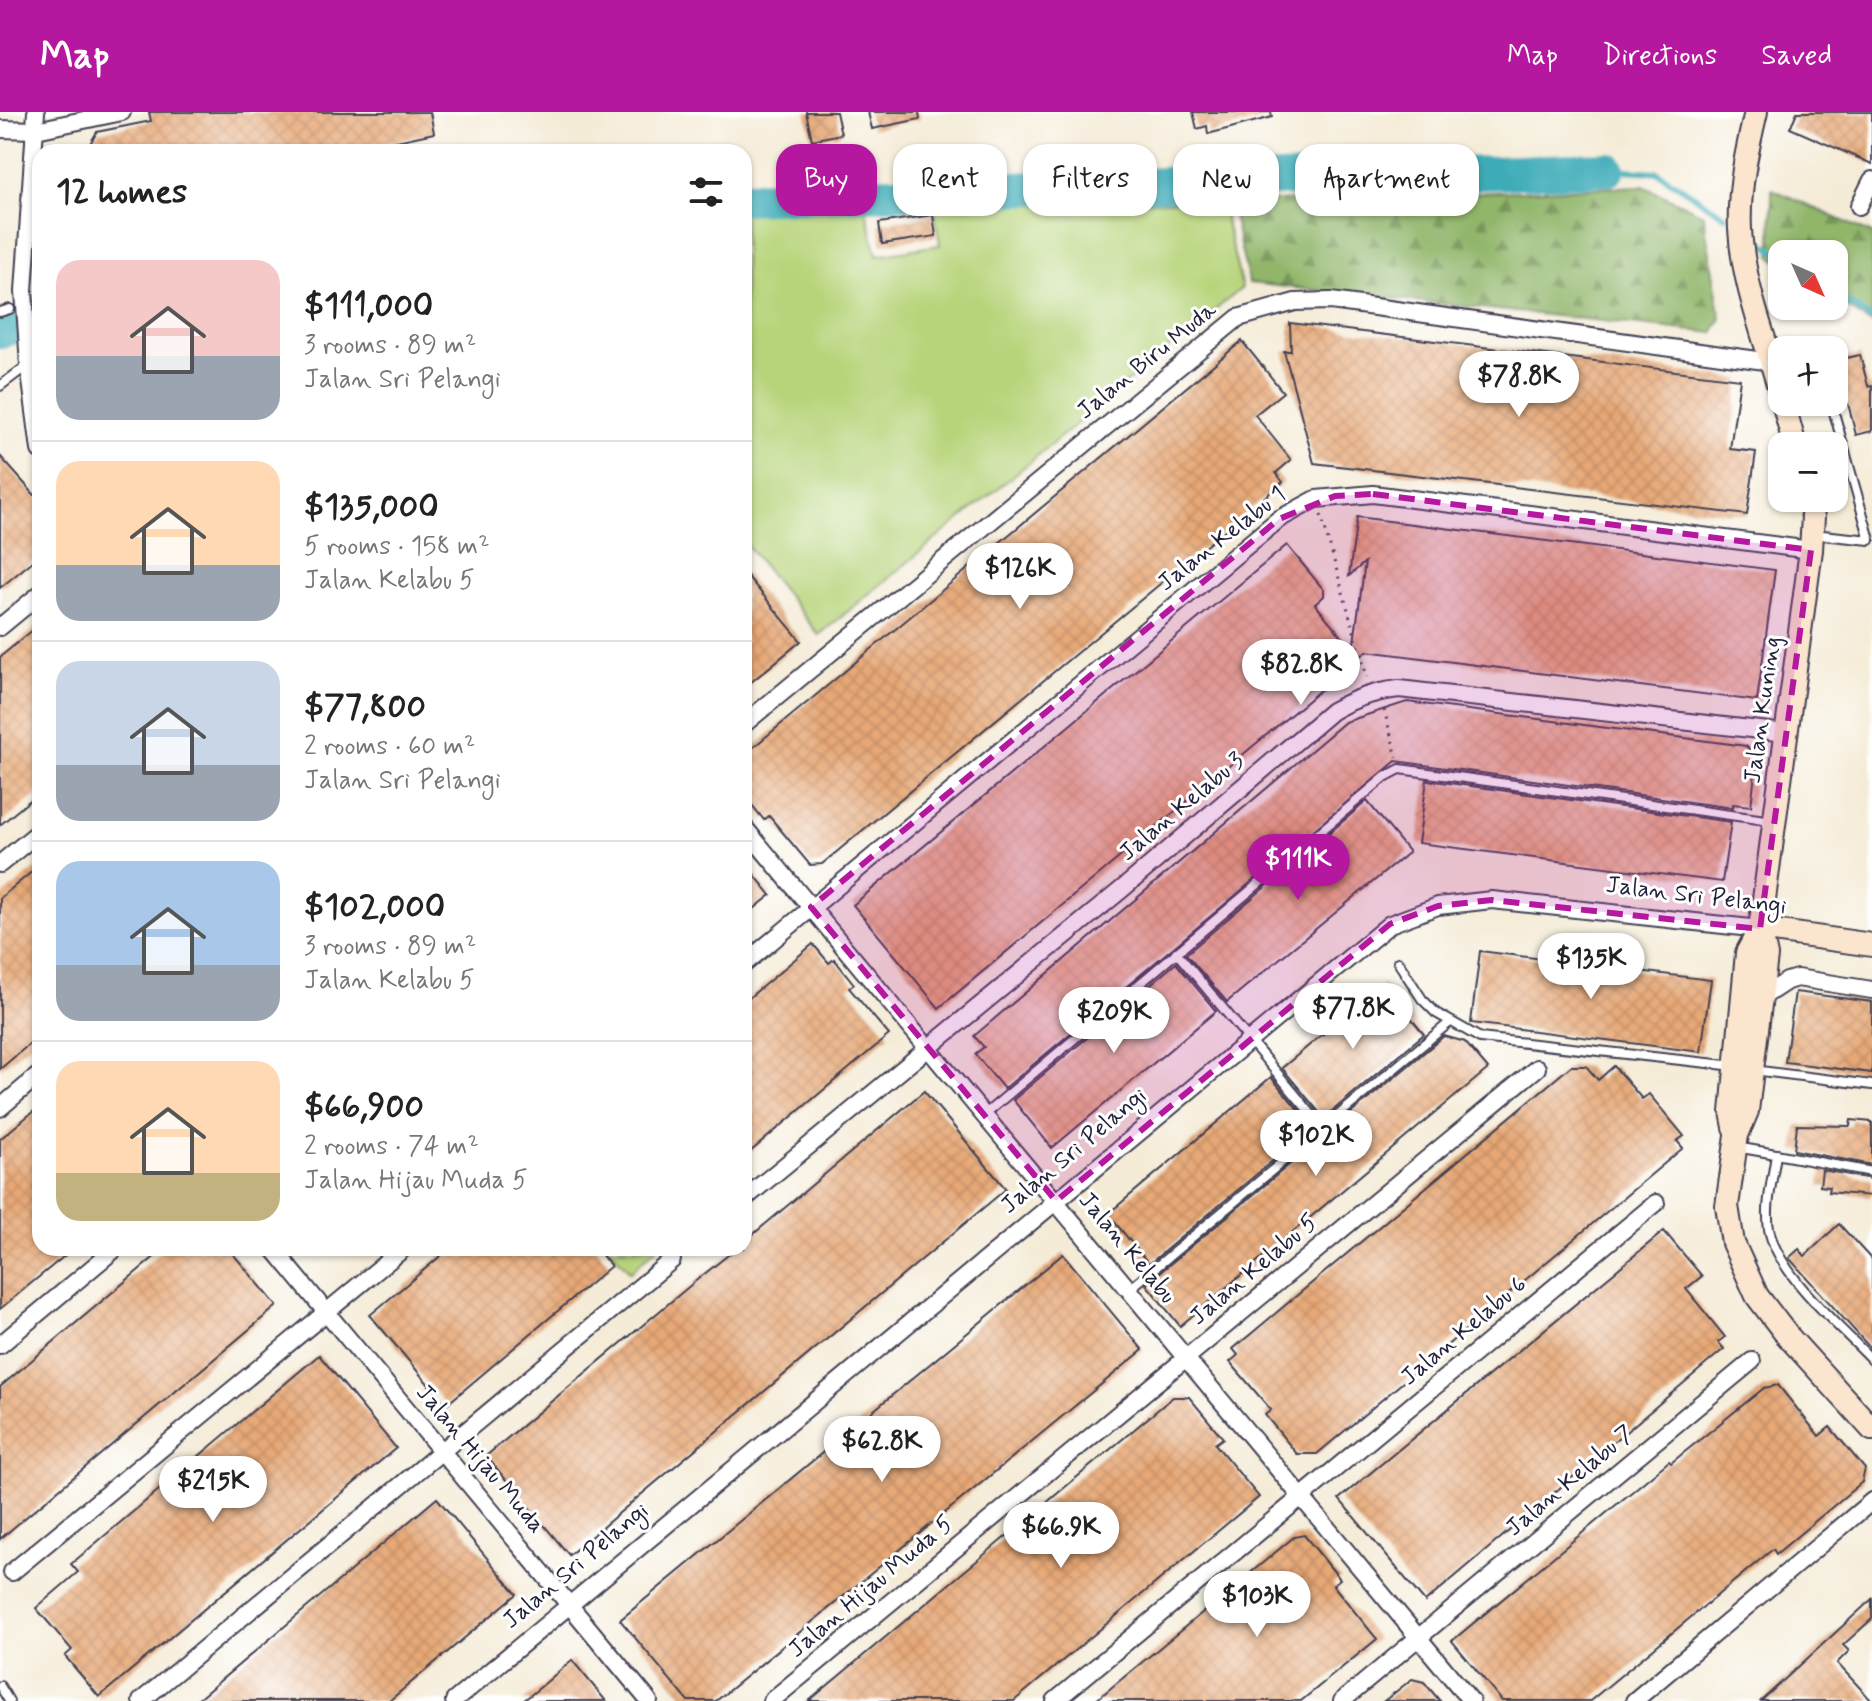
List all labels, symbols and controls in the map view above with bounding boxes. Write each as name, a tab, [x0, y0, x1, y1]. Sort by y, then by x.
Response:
text: Map	[40, 32, 110, 81]
text: Map	[1507, 38, 1558, 75]
text: Directions	[1602, 38, 1717, 75]
text: Saved	[1761, 38, 1832, 75]
chip: Buy	[776, 144, 877, 216]
chip: Rent	[893, 144, 1007, 216]
chip: Filters	[1023, 144, 1157, 216]
chip: New	[1173, 144, 1279, 216]
chip: Apartment	[1295, 144, 1479, 216]
text: 12 homes	[56, 170, 187, 215]
icon: filters	[684, 170, 728, 214]
north arrow	[1768, 240, 1848, 320]
map controls	[1768, 240, 1848, 512]
text: $111,000	[304, 284, 433, 329]
icon: home	[120, 292, 216, 388]
street label: Jalan Biru Muda	[1071, 295, 1224, 427]
text: 3 rooms · 89 m²	[304, 329, 476, 363]
button: +	[1768, 336, 1848, 416]
pin: $78.8K	[1454, 351, 1584, 419]
text: $78.8K	[1477, 360, 1561, 394]
text: Jalan Sri Pelangi	[304, 363, 501, 397]
button: −	[1768, 432, 1848, 512]
street label: Jalan Kelabu 1	[1152, 479, 1292, 599]
text: $135,000	[304, 485, 439, 530]
icon: home	[120, 493, 216, 589]
text: 5 rooms · 158 m²	[304, 530, 490, 564]
pin: $126K	[964, 543, 1076, 611]
text: $126K	[984, 552, 1056, 586]
text: Jalan Kelabu 5	[304, 564, 475, 598]
street label: Jalan Kuning	[1737, 635, 1789, 785]
pin: $82.8K	[1236, 639, 1366, 707]
text: $82.8K	[1260, 648, 1342, 682]
text: $77,800	[304, 685, 426, 730]
icon: home	[120, 693, 216, 789]
text: 2 rooms · 60 m²	[304, 730, 475, 764]
street label: Jalan Kelabu 3	[1113, 746, 1251, 868]
text: Jalan Sri Pelangi	[304, 764, 501, 798]
pin: $111K	[1242, 834, 1354, 902]
text: $111K	[1265, 843, 1331, 877]
street label: Jalan Sri Pelangi	[1604, 870, 1788, 924]
text: $102,000	[304, 885, 445, 930]
icon: home	[120, 893, 216, 989]
text: 3 rooms · 89 m²	[304, 930, 476, 964]
pin: $135K	[1535, 933, 1647, 1001]
text: $135K	[1556, 942, 1626, 976]
text: Jalan Kelabu 5	[304, 964, 475, 998]
pin: $77.8K	[1288, 983, 1418, 1051]
pin: $209K	[1058, 987, 1170, 1055]
text: $77.8K	[1312, 992, 1394, 1026]
text: $209K	[1077, 996, 1151, 1030]
street label: Jalan Sri Pelangi	[995, 1081, 1155, 1223]
text: $66,900	[304, 1085, 424, 1130]
icon: home	[120, 1093, 216, 1189]
pin: $102K	[1260, 1110, 1372, 1178]
text: $102K	[1278, 1119, 1354, 1153]
text: 2 rooms · 74 m²	[304, 1130, 479, 1164]
text: Jalan Hijau Muda 5	[304, 1164, 528, 1198]
street label: Jalan Kelabu	[1071, 1186, 1183, 1310]
street label: Jalan Kelabu 5	[1184, 1207, 1324, 1333]
street label: Jalan Kelabu 6	[1394, 1269, 1534, 1393]
street label: Jalan Hijau Muda	[409, 1378, 551, 1540]
pin: $62.8K	[817, 1416, 947, 1484]
street label: Jalan Kelabu 7	[1500, 1418, 1640, 1544]
text: $62.8K	[842, 1425, 922, 1459]
pin: $215K	[157, 1456, 269, 1524]
text: $215K	[177, 1465, 249, 1499]
street label: Jalan Sri Pelangi	[497, 1496, 657, 1638]
pin: $66.9K	[996, 1502, 1126, 1570]
street label: Jalan Hijau Muda 5	[782, 1509, 960, 1665]
text: $66.9K	[1021, 1511, 1101, 1545]
pin: $103K	[1201, 1571, 1313, 1639]
text: $103K	[1222, 1580, 1292, 1614]

